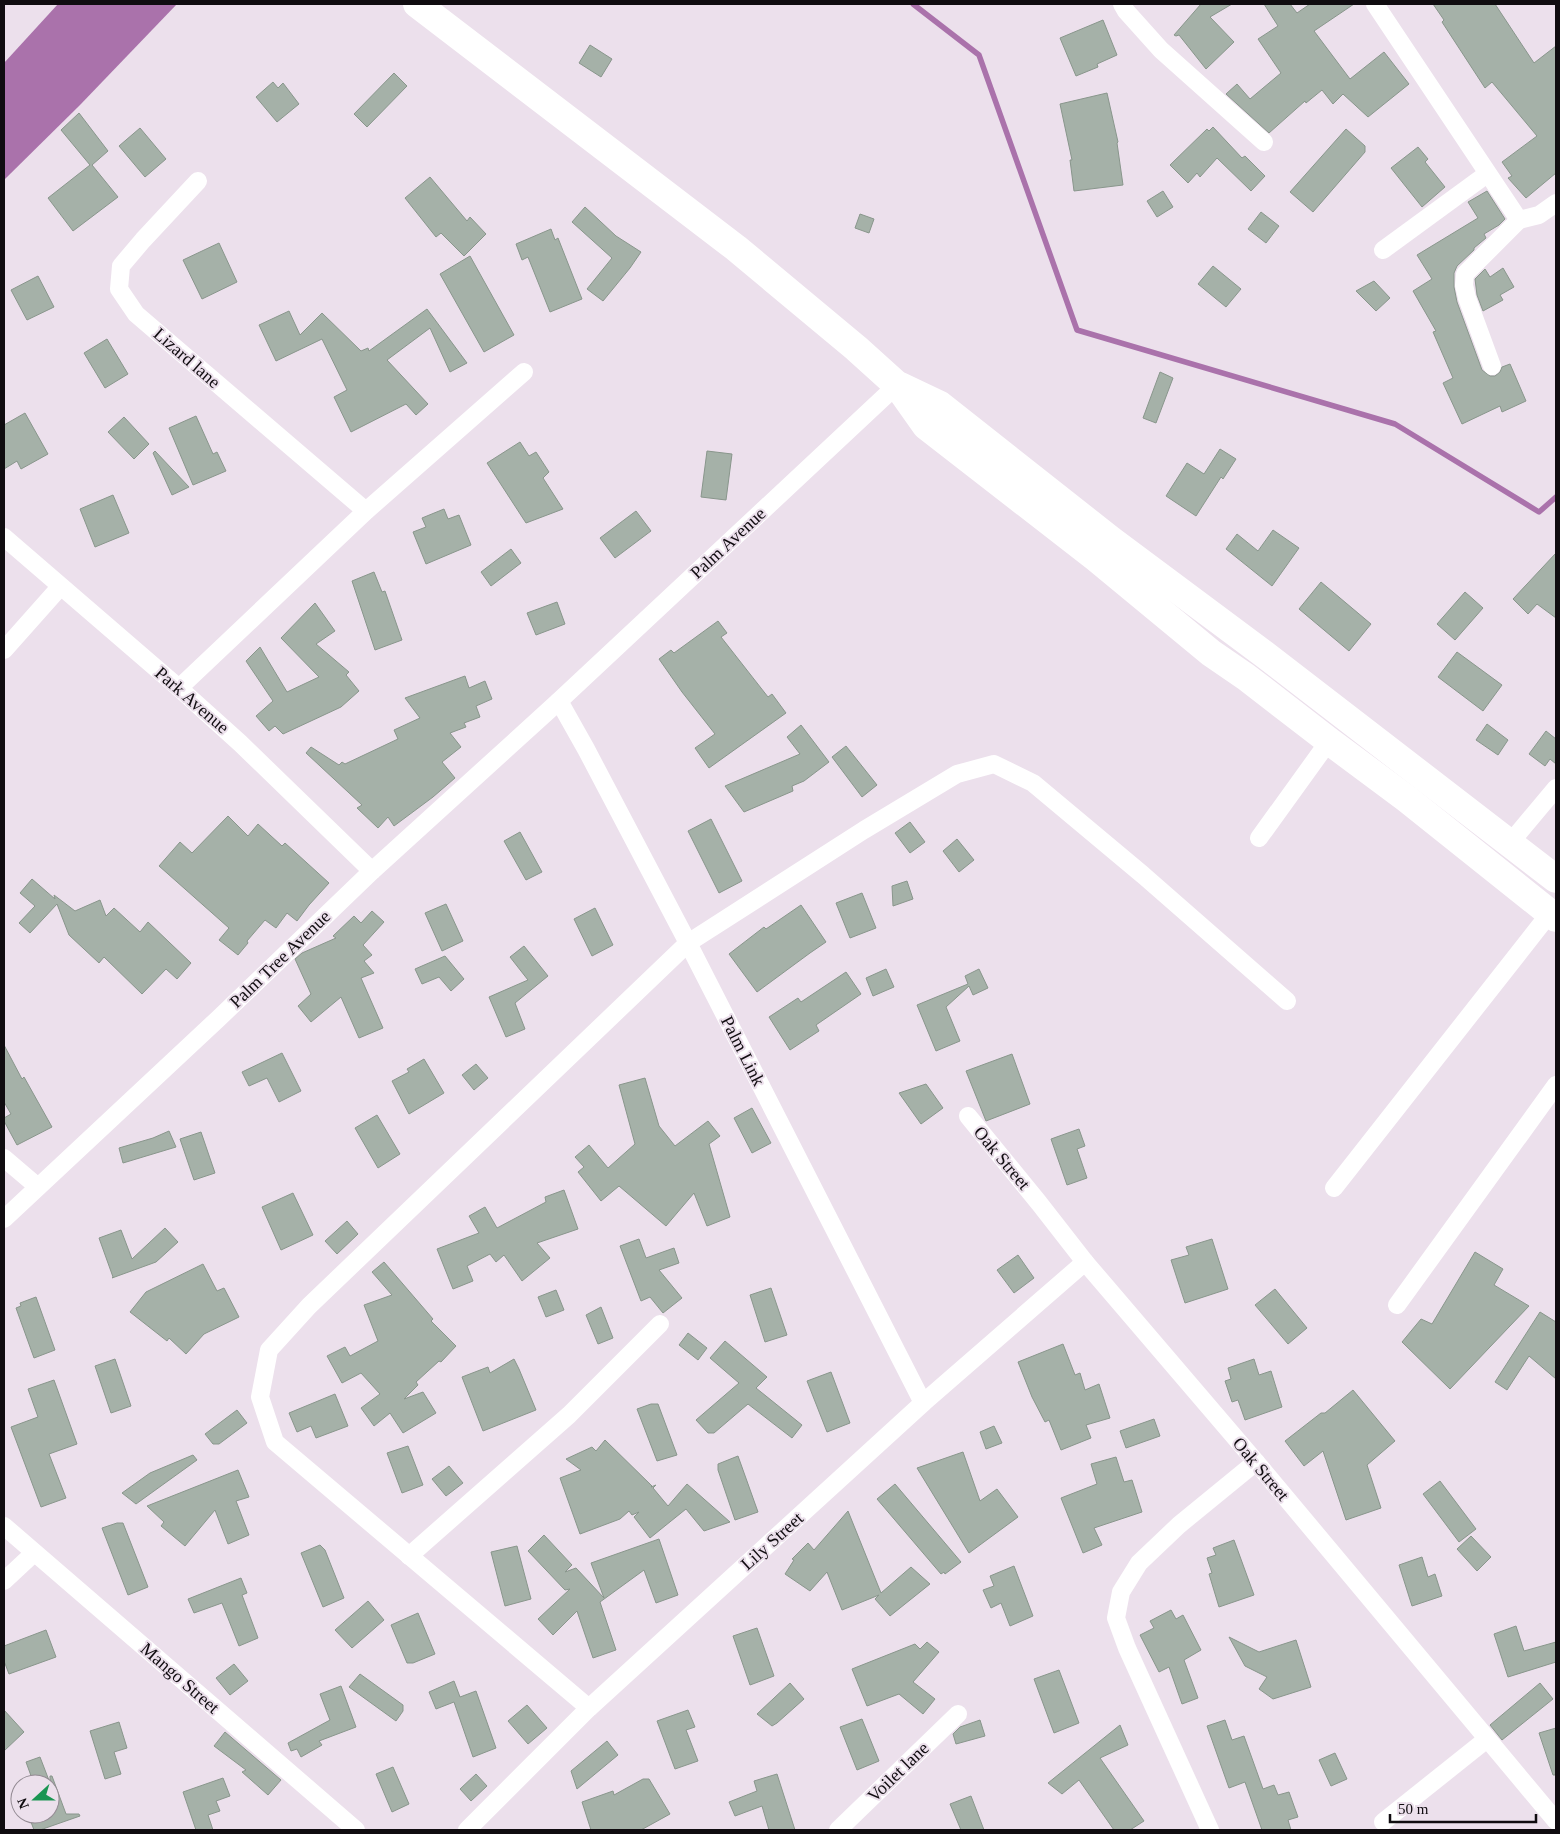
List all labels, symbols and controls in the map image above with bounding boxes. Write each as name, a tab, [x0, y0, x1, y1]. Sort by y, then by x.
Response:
street label: Lizard lane	[150, 324, 224, 392]
street label: Palm Avenue	[686, 503, 770, 583]
street label: Park Avenue	[151, 663, 233, 737]
street label: Palm Tree Avenue	[226, 906, 334, 1012]
street label: Palm Link	[717, 1013, 769, 1089]
street label: Oak Street	[970, 1122, 1034, 1194]
street label: Oak Street	[1229, 1433, 1293, 1505]
street label: Lily Street	[737, 1508, 807, 1574]
street label: Mango Street	[137, 1638, 223, 1718]
street label: Voilet lane	[863, 1738, 933, 1806]
north arrow	[10, 1774, 60, 1824]
scale bar	[1390, 1792, 1536, 1824]
text: N	[15, 1796, 32, 1811]
text: 50 m	[1398, 1801, 1429, 1817]

